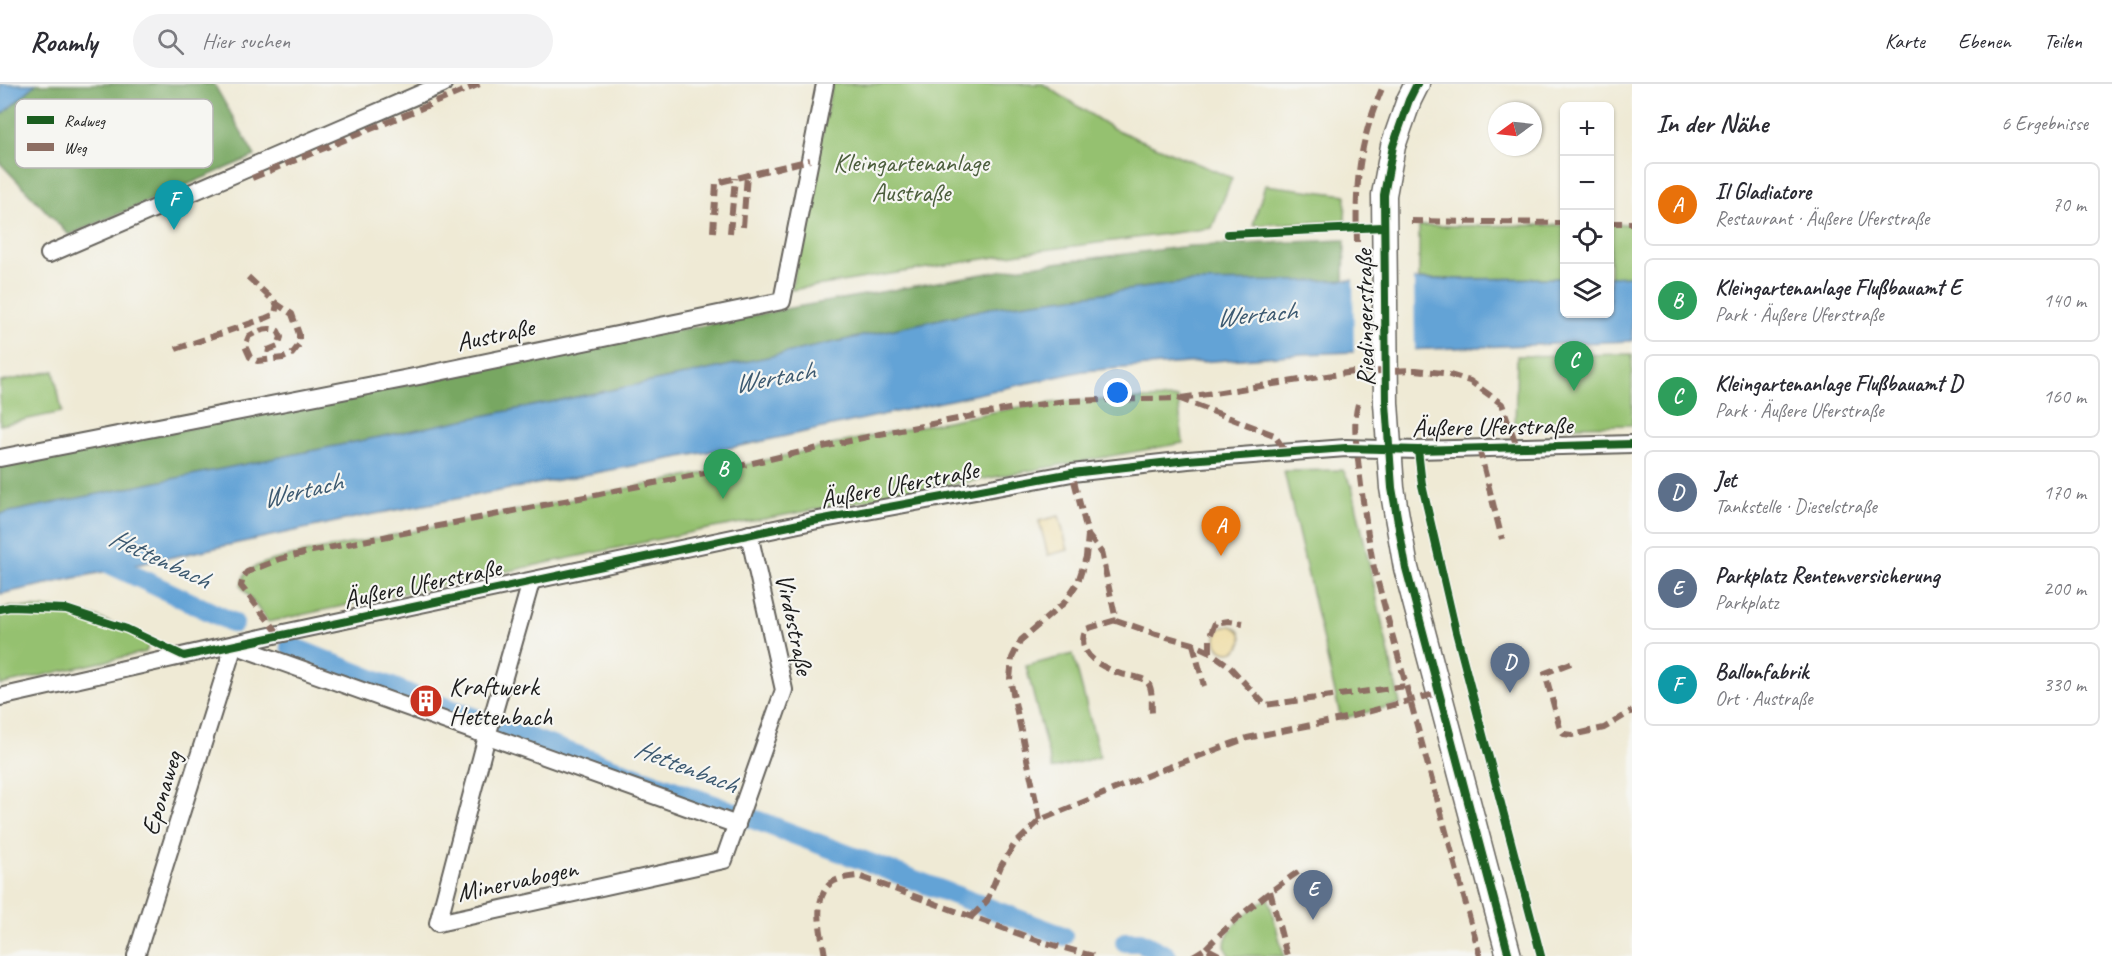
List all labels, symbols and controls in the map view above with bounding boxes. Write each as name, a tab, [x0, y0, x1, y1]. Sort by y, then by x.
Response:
search box	[133, 14, 553, 68]
text: Roamly	[30, 24, 97, 59]
icon: search	[154, 25, 187, 58]
text: Hier suchen	[202, 27, 290, 55]
text: Karte	[1885, 28, 1925, 54]
text: Ebenen	[1958, 28, 2011, 54]
text: Teilen	[2044, 28, 2082, 54]
legend	[15, 99, 213, 168]
north arrow	[1488, 102, 1542, 156]
map controls	[1560, 102, 1614, 318]
button: +	[1560, 102, 1614, 156]
text: In der Nähe	[1656, 107, 1768, 140]
text: Radweg	[64, 111, 106, 131]
text: 6 Ergebnisse	[2001, 111, 2088, 136]
text: Weg	[64, 138, 88, 158]
park label: Kleingartenanlage Austraße	[833, 146, 991, 209]
button: −	[1560, 156, 1614, 210]
text: Il Gladiatore	[1715, 178, 1811, 206]
pin: F	[154, 180, 194, 230]
text: A	[1672, 192, 1683, 217]
text: 70 m	[2052, 192, 2086, 217]
text: Restaurant · Äußere Uferstraße	[1715, 206, 1929, 231]
button: locate	[1560, 210, 1614, 264]
street label: Riedingerstraße	[1347, 247, 1382, 387]
button: layers	[1560, 264, 1614, 318]
text: Kleingartenanlage Flußbauamt E	[1715, 274, 1961, 302]
text: B	[1672, 288, 1683, 313]
text: 140 m	[2043, 288, 2086, 313]
water label: Wertach	[1214, 293, 1300, 334]
text: Park · Äußere Uferstraße	[1715, 302, 1884, 327]
street label: Austraße	[453, 310, 539, 359]
pin: C	[1554, 342, 1594, 391]
water label: Wertach	[731, 353, 819, 401]
text: Kleingartenanlage Flußbauamt D	[1715, 370, 1962, 398]
your location	[1103, 378, 1132, 407]
text: C	[1673, 384, 1682, 409]
text: 160 m	[2043, 384, 2086, 409]
text: Park · Äußere Uferstraße	[1715, 398, 1884, 423]
street label: Äußere Uferstraße	[1411, 409, 1575, 444]
pin: B	[704, 450, 742, 499]
street label: Äußere Uferstraße	[817, 452, 984, 516]
water label: Wertach	[259, 464, 347, 516]
text: Jet	[1715, 466, 1736, 494]
text: D	[1672, 480, 1683, 505]
text: 170 m	[2043, 480, 2086, 505]
text: Tankstelle · Dieselstraße	[1715, 494, 1877, 519]
pin: A	[1202, 506, 1240, 556]
water label: Hettenbach	[104, 520, 217, 597]
street label: Äußere Uferstraße	[340, 550, 507, 616]
text: Parkplatz Rentenversicherung	[1715, 562, 1939, 590]
street label: Virdostraße	[768, 570, 822, 680]
text: E	[1672, 576, 1683, 601]
text: 200 m	[2043, 576, 2086, 601]
text: Parkplatz	[1715, 590, 1779, 615]
pin: D	[1490, 644, 1530, 693]
text: Ballonfabrik	[1715, 658, 1808, 686]
place label: Kraftwerk Hettenbach	[449, 670, 554, 733]
text: F	[1673, 672, 1682, 697]
text: 330 m	[2043, 672, 2086, 697]
building icon: Kraftwerk Hettenbach	[408, 683, 444, 719]
text: Ort · Austraße	[1715, 686, 1813, 711]
water label: Hettenbach	[630, 731, 744, 802]
street label: Eponaweg	[133, 746, 190, 839]
street label: Minervabogen	[454, 851, 582, 909]
pin: E	[1294, 870, 1332, 920]

